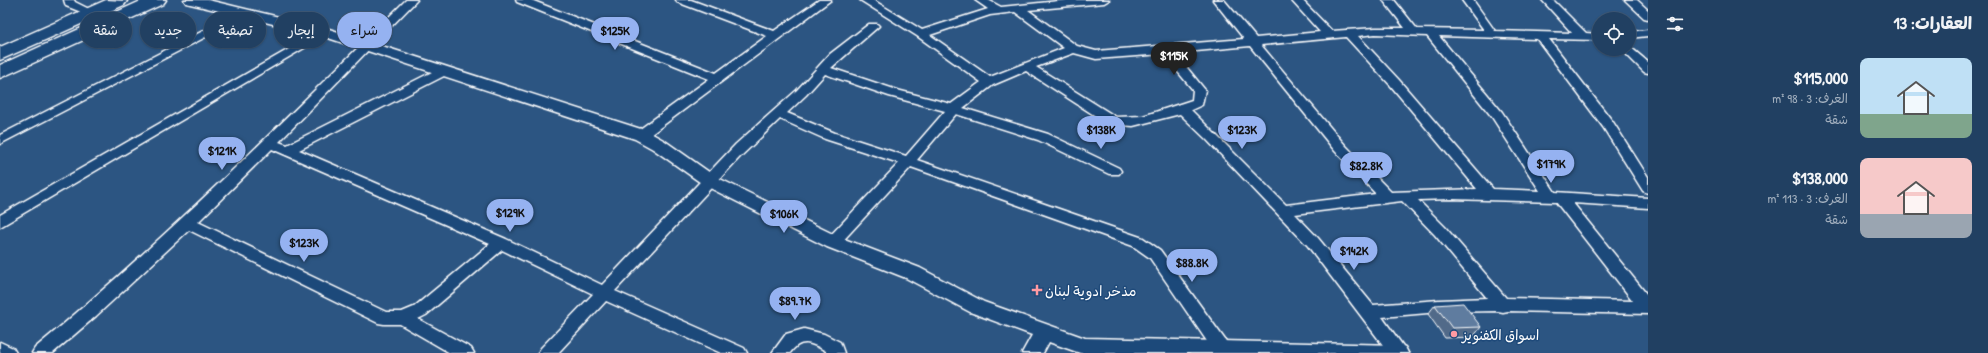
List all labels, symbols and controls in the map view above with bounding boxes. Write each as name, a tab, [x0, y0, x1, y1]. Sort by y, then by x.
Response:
text: العقارات: 13	[1893, 11, 1972, 34]
chip: شقة	[80, 12, 132, 48]
chip: جديد	[140, 12, 196, 48]
chip: تصفية	[204, 12, 266, 48]
chip: إيجار	[274, 12, 329, 48]
chip: شراء	[337, 12, 392, 48]
map controls	[1592, 12, 1636, 56]
button: locate	[1592, 12, 1636, 56]
icon: filters	[1664, 13, 1686, 35]
pin: $125K	[587, 17, 643, 51]
text: $125K	[600, 21, 630, 39]
pin: $115K	[1146, 42, 1202, 76]
text: $115K	[1160, 46, 1188, 64]
text: $115,000	[1794, 66, 1848, 89]
icon: home	[1892, 74, 1940, 122]
text: الغرف: 3 · 98 m²	[1772, 89, 1848, 107]
text: شقة	[1825, 110, 1848, 128]
pin: $138K	[1073, 116, 1129, 150]
pin: $123K	[1214, 116, 1270, 150]
text: $138K	[1086, 120, 1116, 138]
text: $123K	[1227, 120, 1257, 138]
pin: $121K	[194, 137, 250, 171]
text: $121K	[208, 141, 236, 159]
pin: $179K	[1523, 150, 1579, 184]
pin: $82.8K	[1333, 152, 1399, 186]
text: $179K	[1536, 154, 1566, 172]
text: $82.8K	[1349, 156, 1383, 174]
text: $138,000	[1792, 166, 1848, 189]
icon: home	[1892, 174, 1940, 222]
text: الغرف: 3 · 113 m²	[1767, 189, 1848, 207]
pin: $129K	[482, 199, 538, 233]
pin: $106K	[756, 200, 812, 234]
text: $129K	[496, 203, 524, 221]
text: $106K	[769, 204, 799, 222]
text: شقة	[1825, 210, 1848, 228]
pin: $123K	[276, 229, 332, 263]
text: $123K	[289, 233, 319, 251]
pin: $142K	[1326, 237, 1382, 271]
text: $142K	[1339, 241, 1369, 259]
pin: $88.8K	[1159, 249, 1225, 283]
text: $88.8K	[1175, 253, 1209, 271]
place label: مذخر ادوية لبنان	[1045, 281, 1136, 301]
marker: مذخر ادوية لبنان	[1032, 285, 1042, 295]
pin: $89.7K	[762, 287, 828, 321]
text: $89.7K	[778, 291, 812, 309]
place label: اسواق الكفنويز	[1461, 325, 1539, 345]
marker: اسواق الكفنويز	[1449, 329, 1459, 339]

